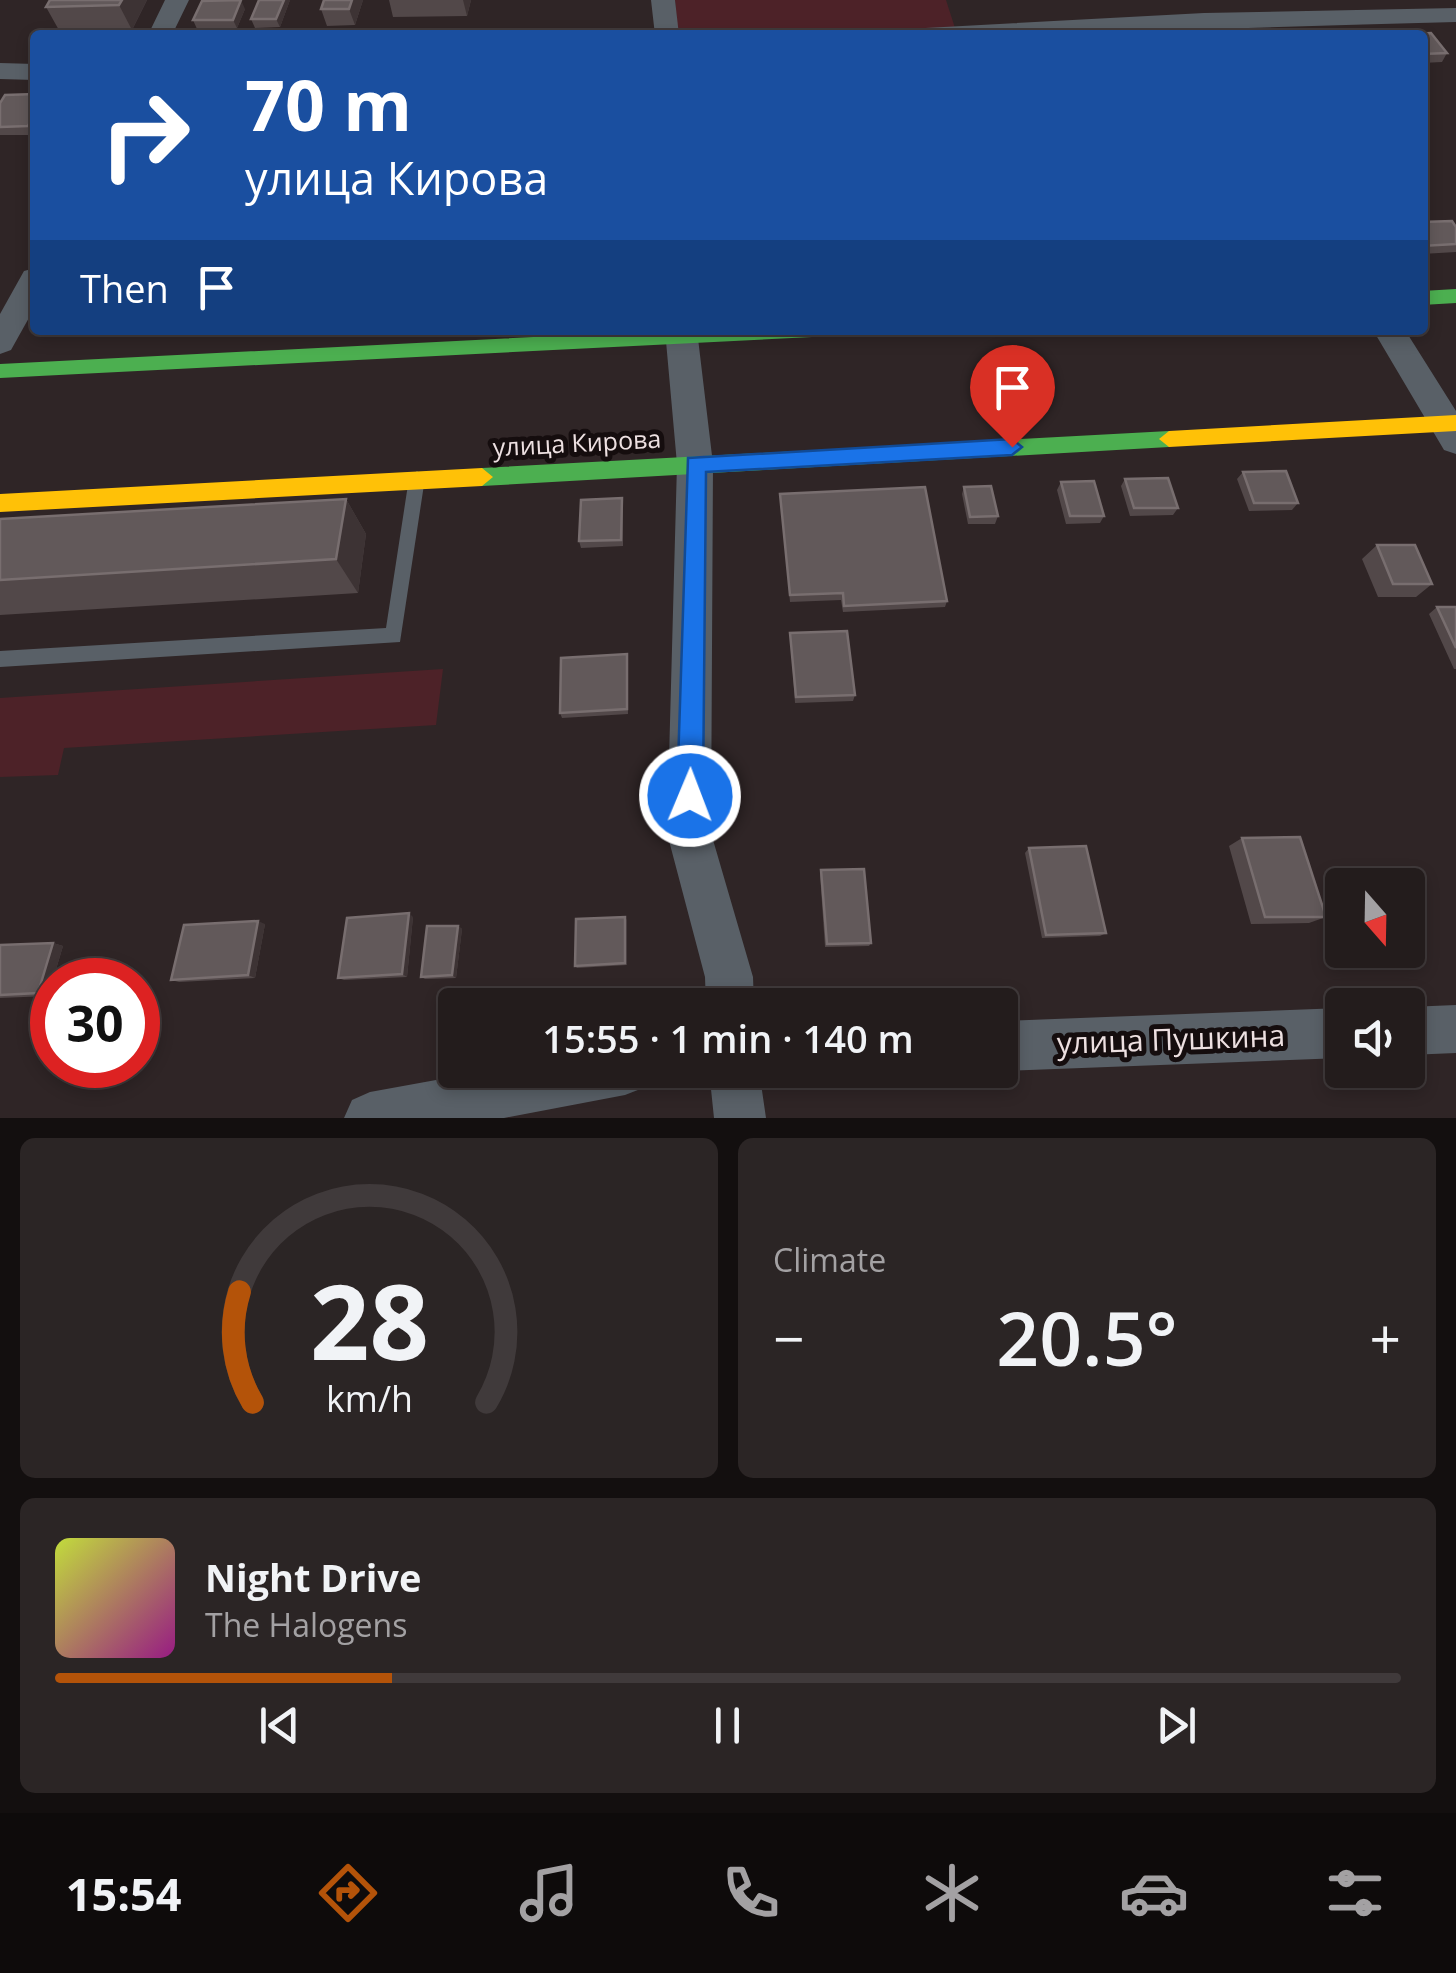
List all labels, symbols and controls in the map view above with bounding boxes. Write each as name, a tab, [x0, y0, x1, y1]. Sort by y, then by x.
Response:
text: 70 m	[245, 56, 412, 152]
icon: right	[80, 70, 210, 200]
text: улица Кирова	[245, 147, 548, 208]
icon: arrive	[189, 260, 244, 315]
text: Then	[80, 262, 169, 314]
pin	[970, 345, 1055, 448]
icon: arrive	[985, 360, 1040, 415]
street label: улица Кирова	[492, 421, 662, 463]
position arrow	[638, 744, 742, 848]
north arrow	[1325, 868, 1425, 968]
map controls	[1325, 868, 1425, 1088]
speed limit sign: 30	[30, 958, 160, 1088]
button: sound	[1325, 988, 1425, 1088]
text: 15:55 · 1 min · 140 m	[542, 1012, 914, 1064]
street label: улица Пушкина	[1056, 1014, 1286, 1063]
text: Climate	[773, 1238, 886, 1281]
text: 28	[310, 1249, 428, 1390]
text: 20.5°	[996, 1286, 1178, 1388]
text: −	[773, 1300, 804, 1375]
text: +	[1370, 1300, 1401, 1375]
text: km/h	[326, 1374, 412, 1422]
text: Night Drive	[205, 1551, 421, 1603]
text: The Halogens	[205, 1603, 407, 1646]
icon: previous	[252, 1698, 307, 1753]
icon: pause	[700, 1698, 755, 1753]
icon: next	[1149, 1698, 1204, 1753]
icon: directions	[313, 1858, 383, 1928]
icon: music	[514, 1858, 584, 1928]
icon: phone	[716, 1858, 786, 1928]
icon: climate	[917, 1858, 987, 1928]
icon: car	[1119, 1858, 1189, 1928]
icon: filters	[1320, 1858, 1390, 1928]
text: 15:54	[66, 1863, 181, 1924]

